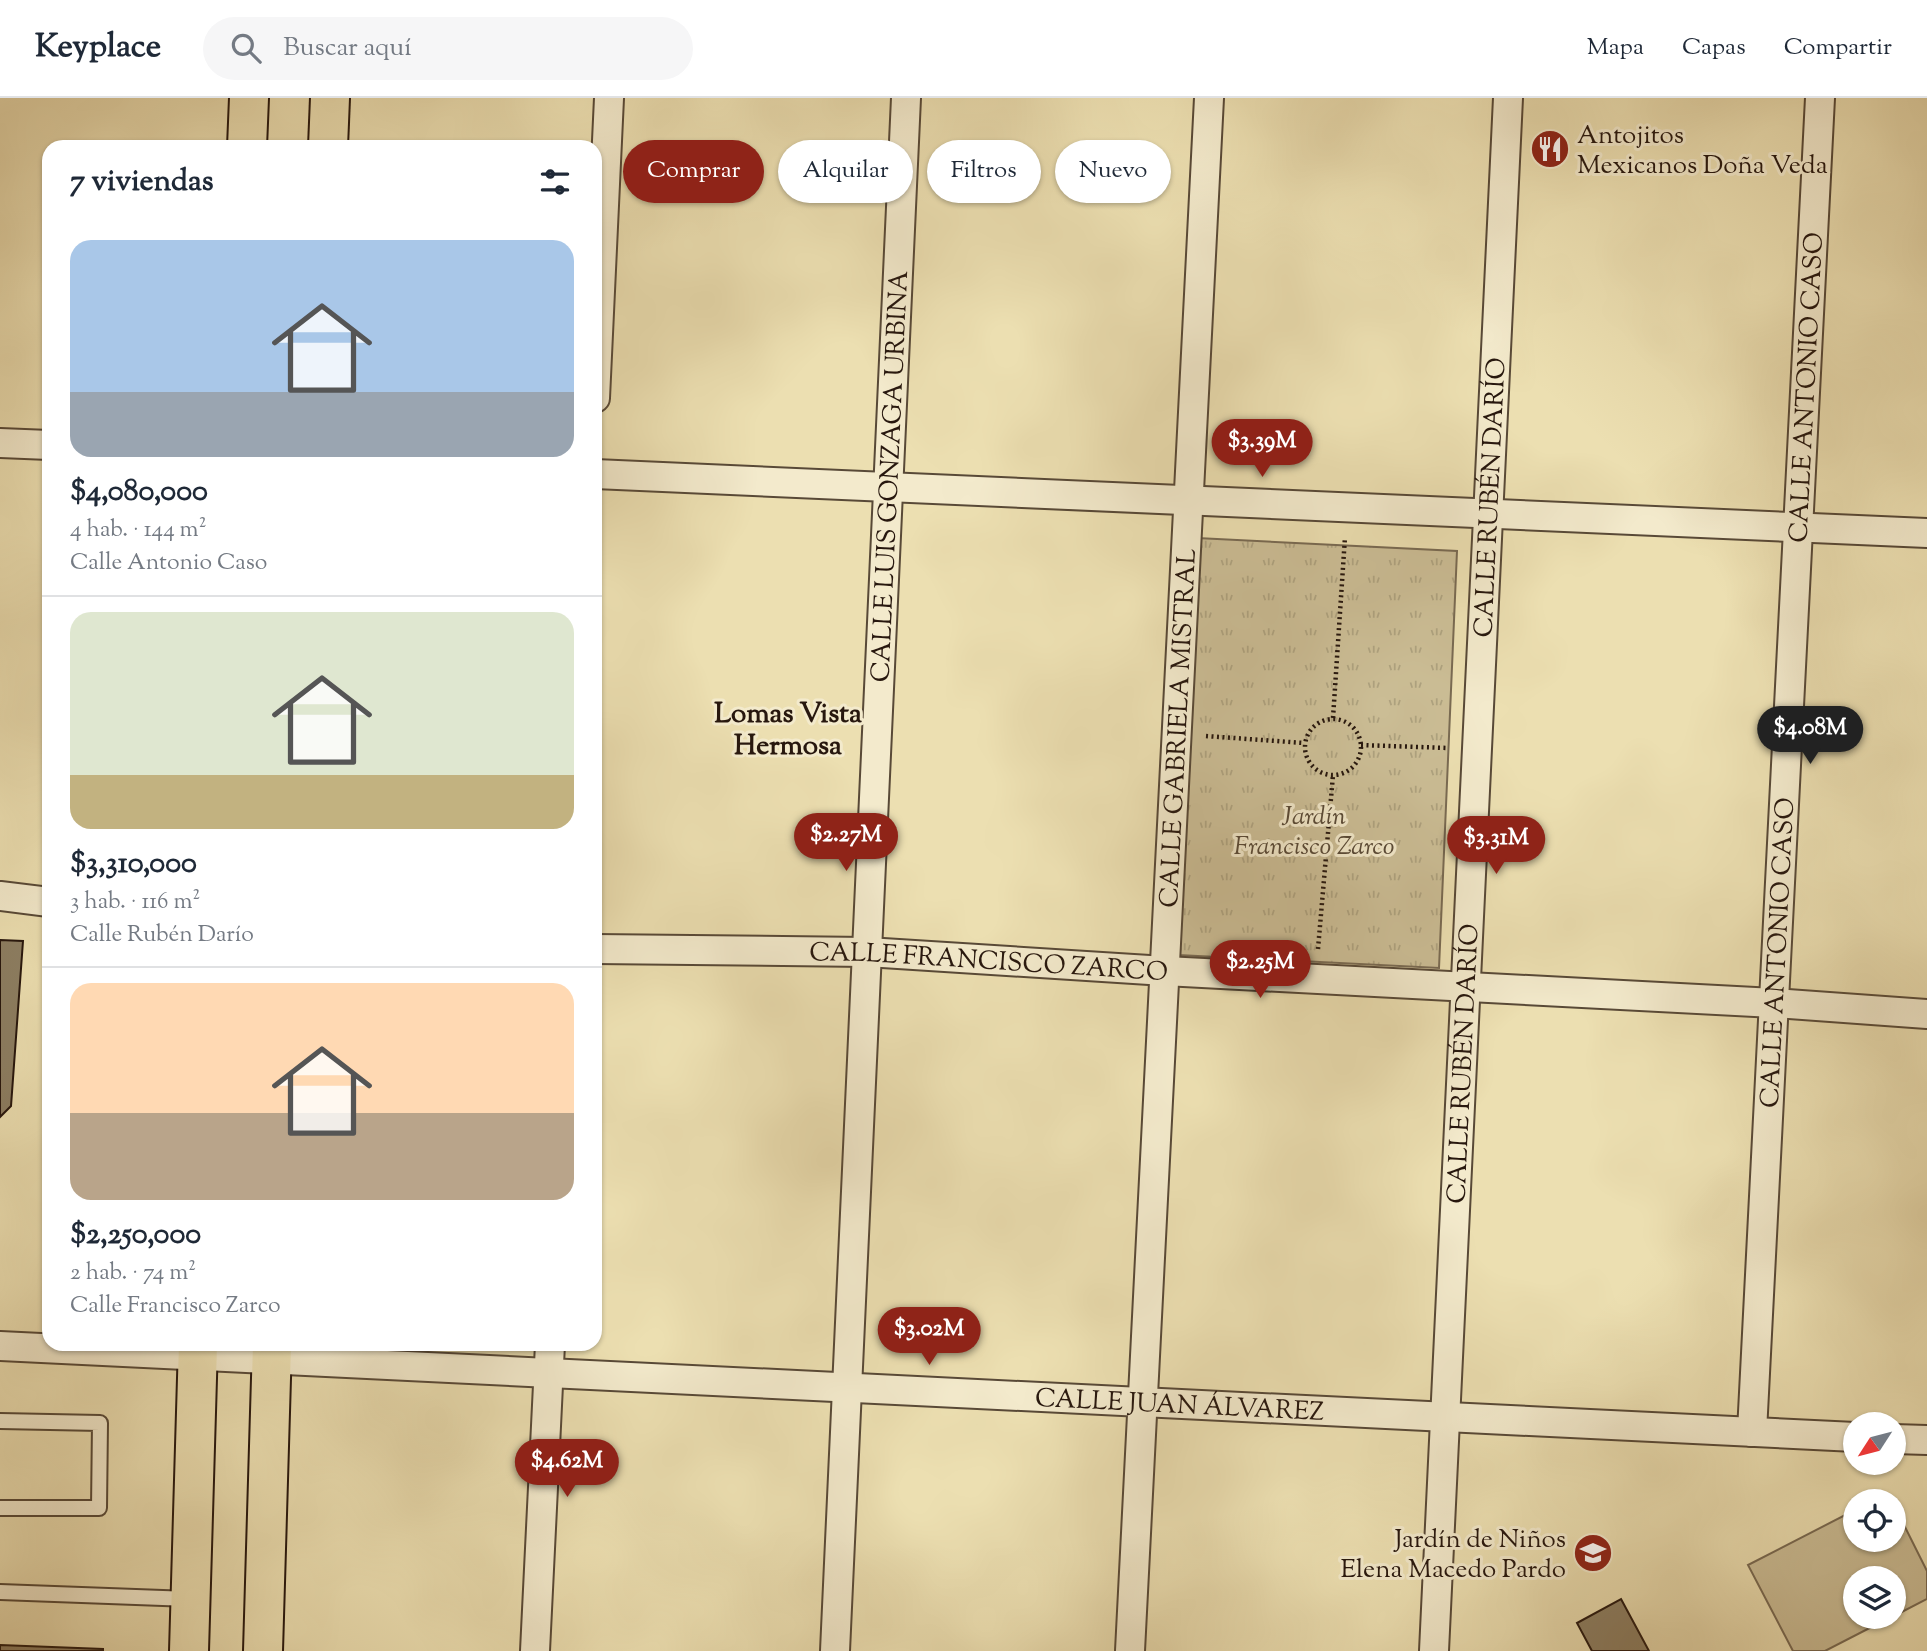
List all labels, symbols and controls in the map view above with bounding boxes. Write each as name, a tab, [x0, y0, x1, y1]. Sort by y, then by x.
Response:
search box	[203, 17, 693, 80]
text: Keyplace	[35, 24, 161, 72]
icon: search	[227, 29, 265, 67]
text: Buscar aquí	[283, 30, 412, 67]
text: Mapa	[1587, 31, 1644, 65]
text: Capas	[1682, 31, 1746, 65]
text: Compartir	[1784, 31, 1892, 65]
place label: Antojitos Mexicanos Doña Veda	[1577, 118, 1828, 185]
restaurant icon: Antojitos Mexicanos Doña Veda	[1529, 128, 1571, 170]
chip: Comprar	[623, 140, 764, 203]
chip: Alquilar	[778, 140, 913, 203]
chip: Filtros	[927, 140, 1041, 203]
chip: Nuevo	[1055, 140, 1171, 203]
text: 7 viviendas	[70, 161, 214, 204]
icon: filters	[536, 163, 574, 201]
street label: CALLE ANTONIO CASO	[1781, 231, 1834, 544]
street label: CALLE LUIS GONZAGA URBINA	[863, 270, 919, 683]
icon: home	[259, 285, 385, 411]
street label: CALLE RUBÉN DARÍO	[1466, 357, 1517, 638]
pin: $3.39M	[1205, 420, 1319, 479]
text: $3.39M	[1228, 425, 1296, 458]
text: $4,080,000	[70, 471, 208, 514]
text: 4 hab. · 144 m²	[70, 514, 206, 547]
text: Calle Antonio Caso	[70, 547, 267, 580]
street label: CALLE GABRIELA MISTRAL	[1152, 548, 1207, 909]
icon: home	[259, 657, 385, 783]
district label: Lomas Vista Hermosa	[714, 695, 862, 767]
pin: $4.08M	[1753, 706, 1867, 766]
text: $4.08M	[1773, 712, 1847, 745]
street label: CALLE ANTONIO CASO	[1753, 797, 1805, 1109]
park label: Jardín Francisco Zarco	[1234, 799, 1394, 866]
pin: $2.27M	[789, 814, 903, 873]
pin: $3.31M	[1439, 816, 1553, 876]
text: $2.27M	[810, 819, 882, 852]
text: $3.31M	[1463, 822, 1529, 855]
text: $3,310,000	[70, 843, 197, 886]
text: 3 hab. · 116 m²	[70, 886, 200, 919]
text: Calle Rubén Darío	[70, 919, 254, 952]
street label: CALLE RUBÉN DARÍO	[1439, 923, 1490, 1205]
street label: CALLE FRANCISCO ZARCO	[809, 935, 1169, 992]
pin: $2.25M	[1203, 940, 1317, 1000]
text: $2.25M	[1226, 946, 1294, 979]
icon: home	[259, 1028, 385, 1154]
text: $2,250,000	[70, 1214, 201, 1257]
text: 2 hab. · 74 m²	[70, 1257, 196, 1290]
text: Calle Francisco Zarco	[70, 1290, 281, 1323]
pin: $3.02M	[872, 1308, 986, 1367]
text: $3.02M	[894, 1313, 964, 1346]
street label: CALLE JUAN ÁLVAREZ	[1034, 1381, 1325, 1432]
north arrow	[1843, 1412, 1906, 1475]
map controls	[1843, 1412, 1906, 1629]
pin: $4.62M	[510, 1440, 624, 1499]
text: $4.62M	[531, 1445, 603, 1478]
button: locate	[1843, 1489, 1906, 1552]
place label: Jardín de Niños Elena Macedo Pardo	[1340, 1522, 1566, 1589]
school or university icon: Jardín de Niños Elena Macedo Pardo	[1572, 1532, 1614, 1574]
button: layers	[1843, 1566, 1906, 1629]

